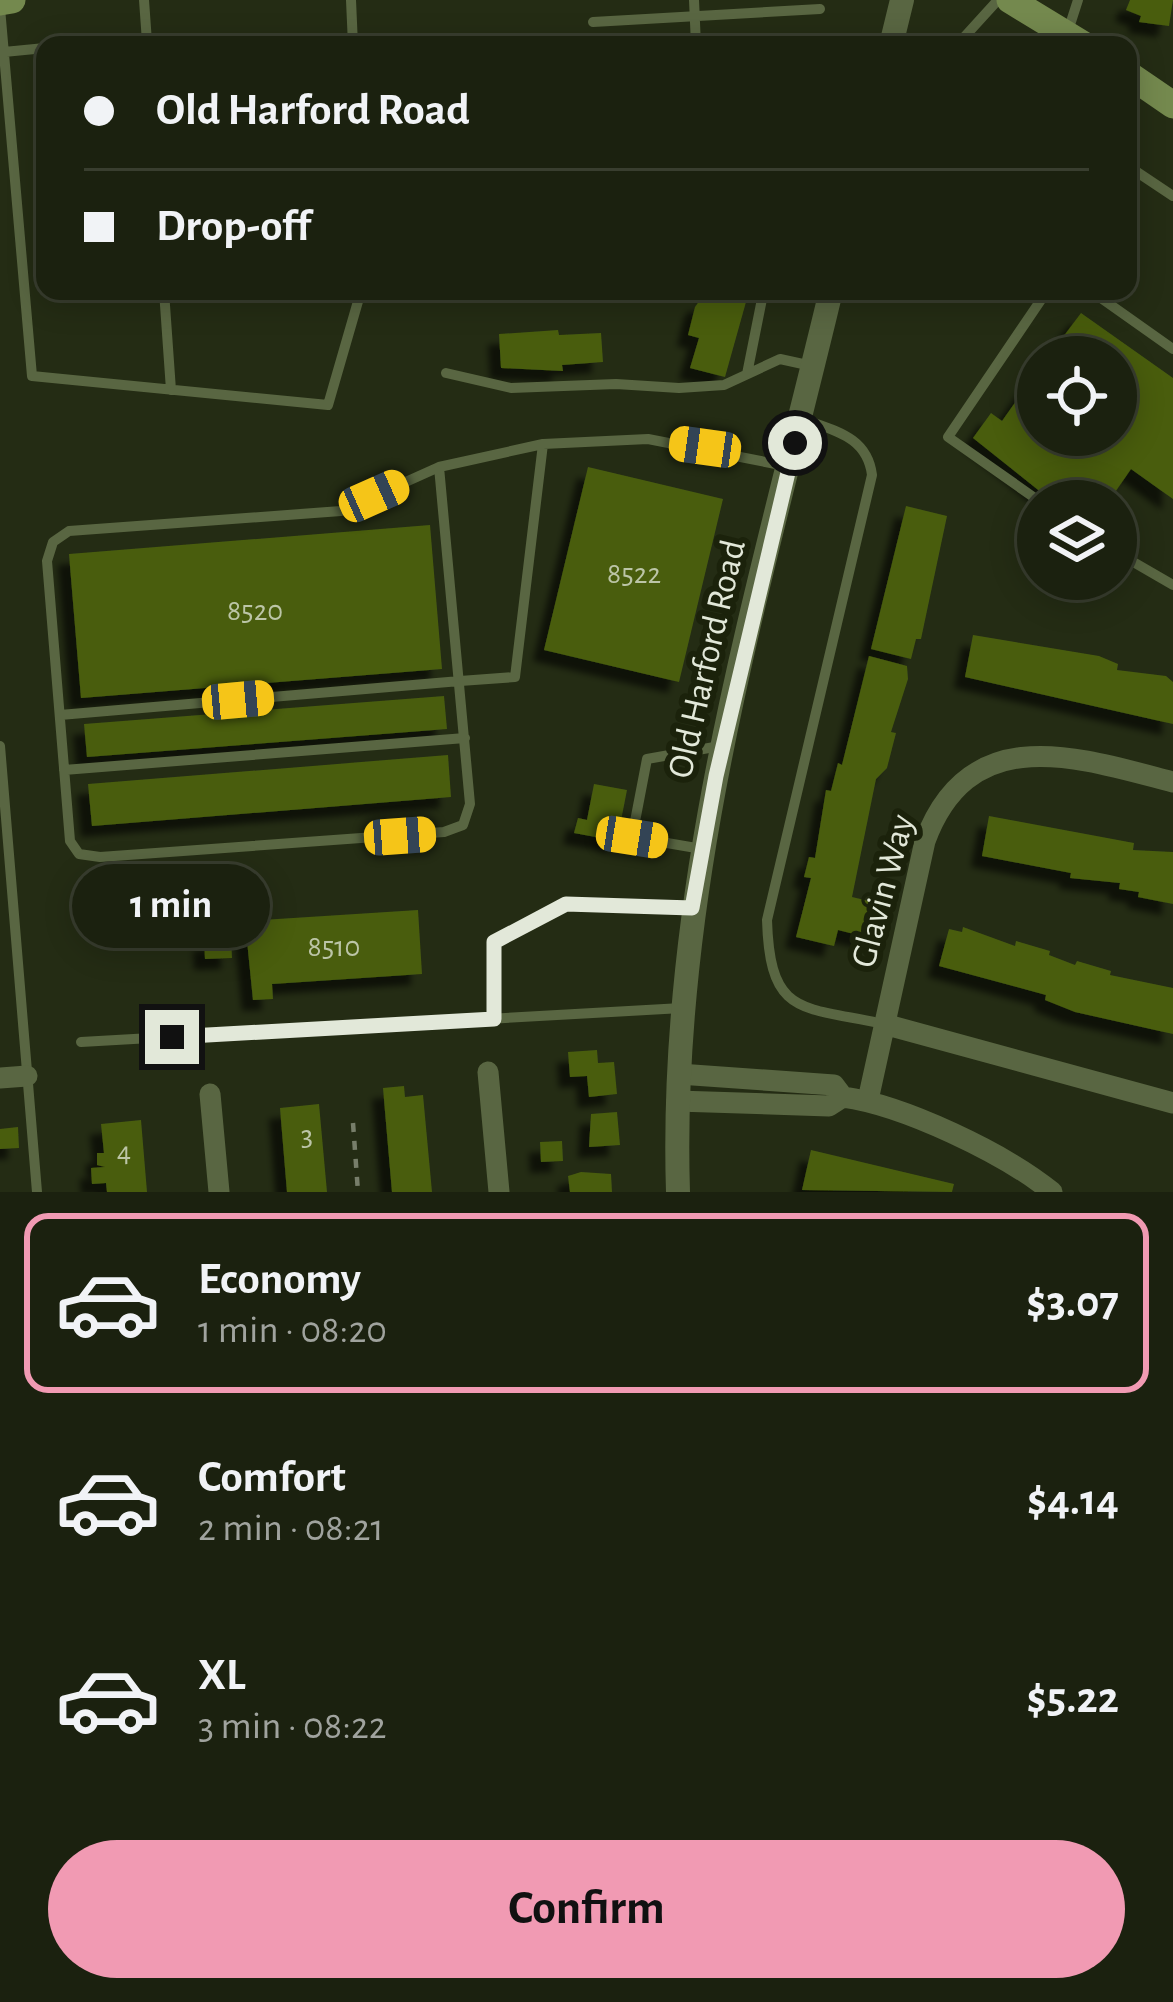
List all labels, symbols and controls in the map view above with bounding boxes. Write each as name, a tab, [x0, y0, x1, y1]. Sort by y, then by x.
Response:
text: Old Harford Road	[156, 88, 470, 133]
text: Drop-off	[156, 204, 311, 249]
map controls	[1017, 336, 1137, 600]
button: locate	[1017, 336, 1137, 456]
route start	[768, 416, 822, 470]
car	[667, 424, 743, 470]
car	[334, 465, 414, 527]
button: layers	[1017, 480, 1137, 600]
street label: Old Harford Road	[662, 536, 752, 782]
house number: 8522	[607, 559, 661, 589]
house number: 8520	[227, 596, 283, 626]
car	[201, 679, 275, 721]
street label: Glavin Way	[845, 811, 921, 971]
car	[594, 814, 670, 860]
car	[363, 816, 437, 856]
callout: 1 min	[73, 863, 271, 947]
text: 1 min	[130, 886, 212, 925]
house number: 8510	[308, 932, 360, 962]
route end	[145, 1010, 199, 1064]
house number: 3	[301, 1121, 313, 1151]
house number: 4	[117, 1137, 131, 1167]
icon: car	[54, 1249, 162, 1357]
text: Economy	[198, 1257, 361, 1302]
text: $3.07	[1026, 1280, 1119, 1325]
text: 1 min · 08:20	[198, 1311, 387, 1350]
icon: car	[54, 1447, 162, 1555]
text: Comfort	[198, 1455, 346, 1500]
text: $4.14	[1027, 1478, 1119, 1523]
text: 2 min · 08:21	[198, 1509, 384, 1548]
icon: car	[54, 1645, 162, 1753]
text: XL	[198, 1653, 246, 1698]
text: $5.22	[1027, 1676, 1119, 1721]
text: 3 min · 08:22	[198, 1707, 387, 1746]
button: Confirm	[48, 1840, 1125, 1978]

